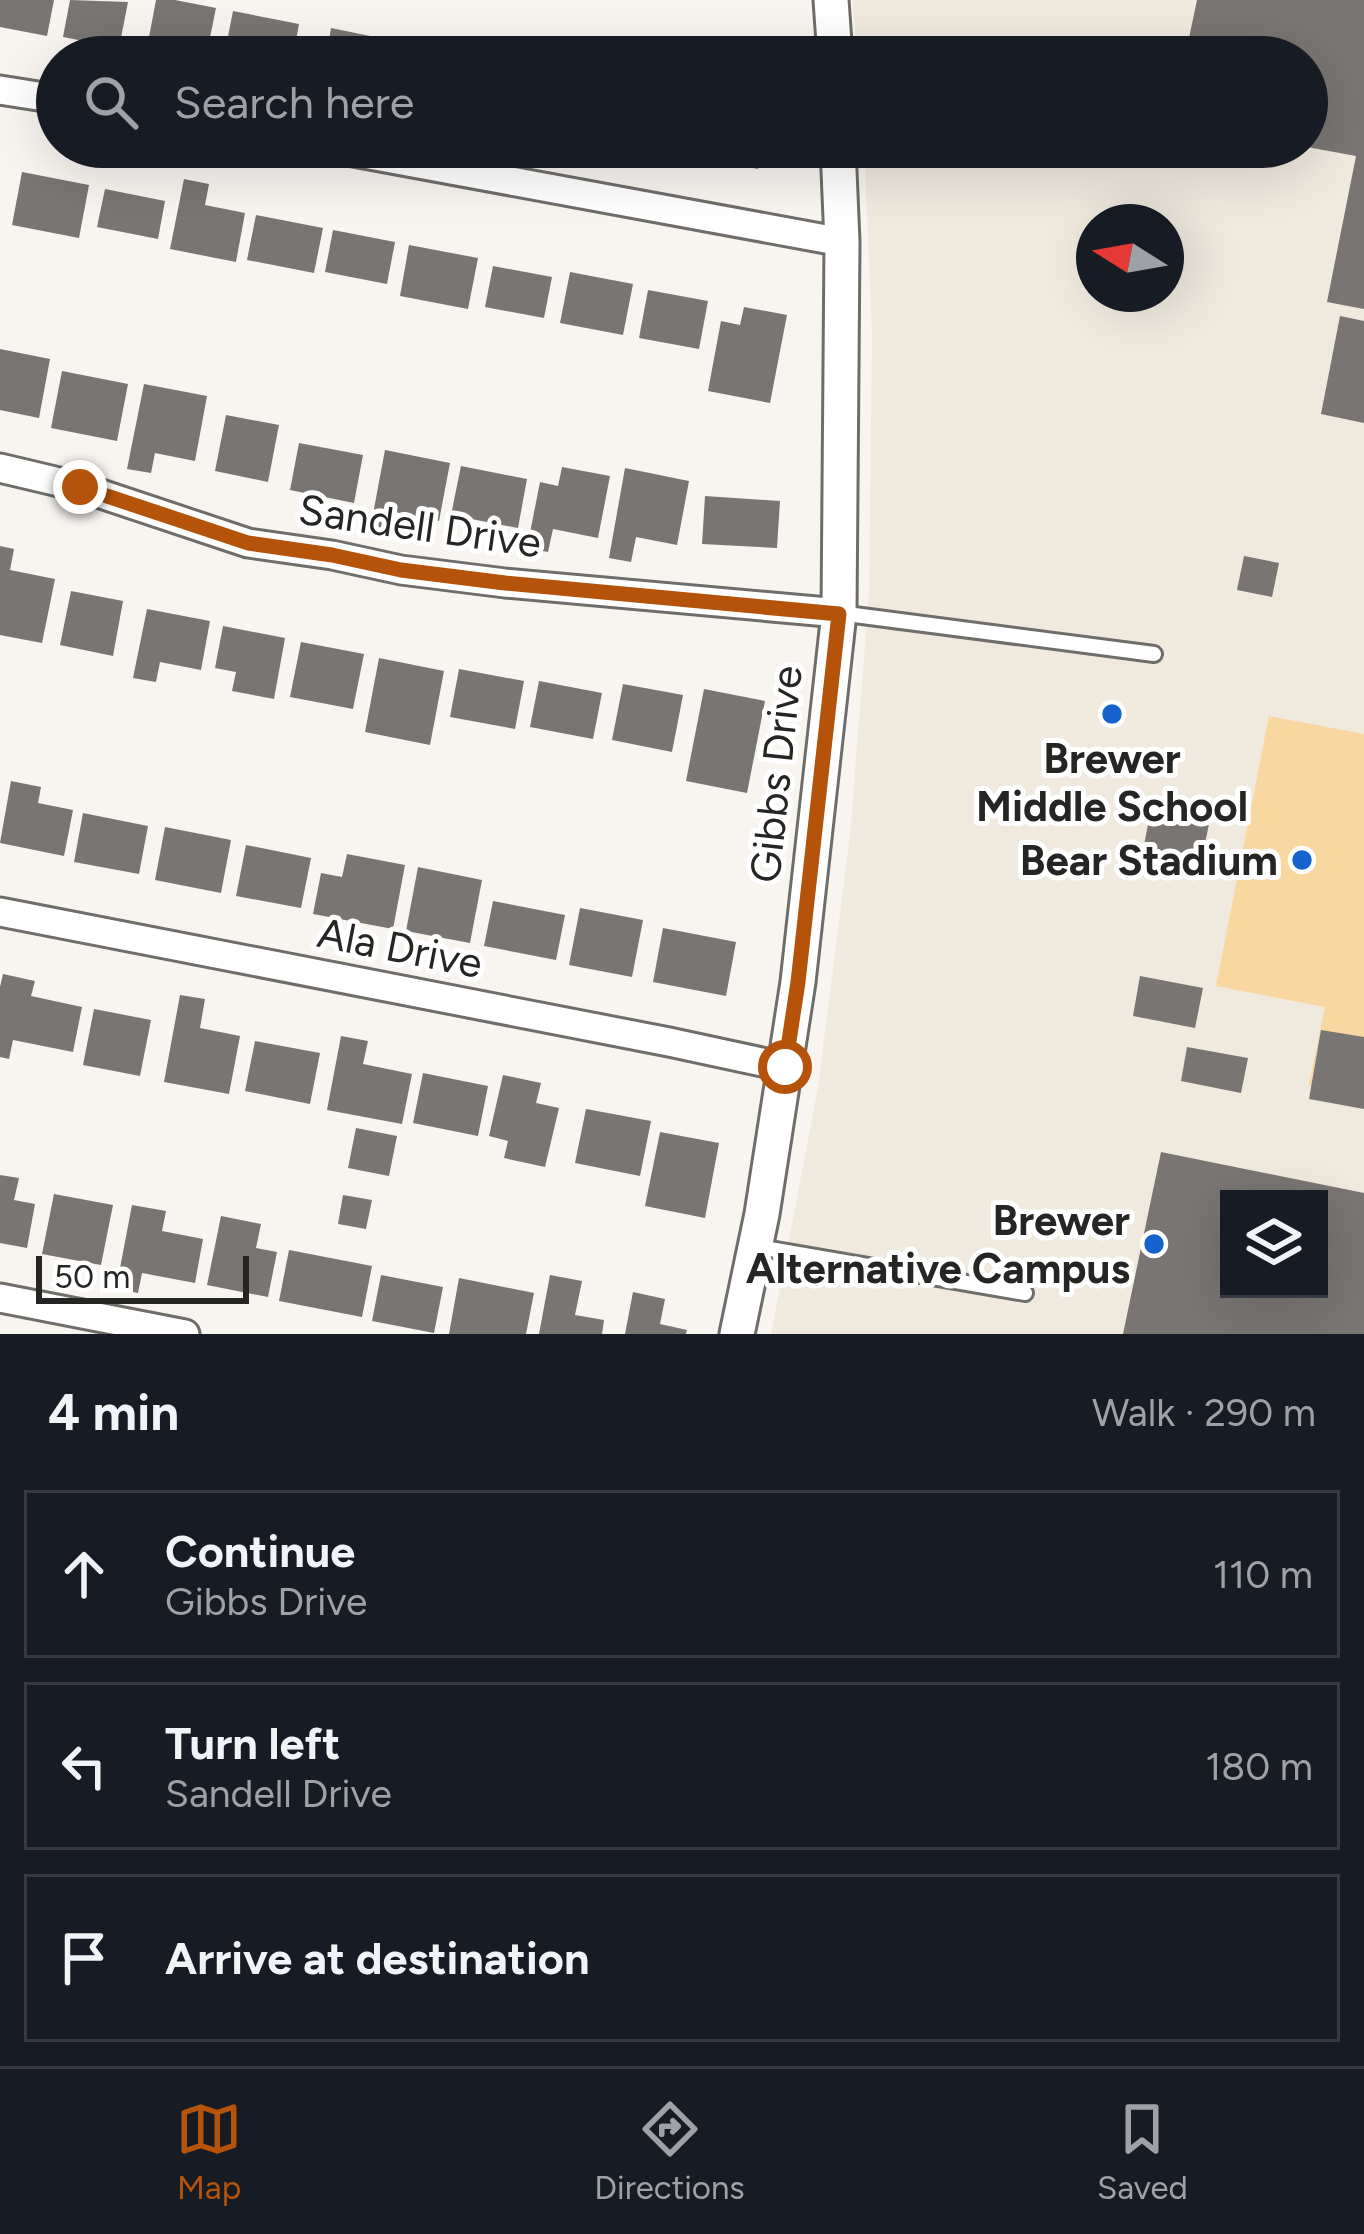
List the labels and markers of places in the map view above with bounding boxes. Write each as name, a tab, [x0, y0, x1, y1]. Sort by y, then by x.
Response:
marker: Brewer Middle School	[1099, 701, 1125, 727]
place label: Brewer Middle School	[976, 733, 1248, 832]
place label: Bear Stadium	[1020, 835, 1278, 886]
marker: Bear Stadium	[1289, 847, 1315, 873]
place label: Brewer Alternative Campus	[746, 1195, 1130, 1294]
marker: Brewer Alternative Campus	[1141, 1231, 1167, 1257]

